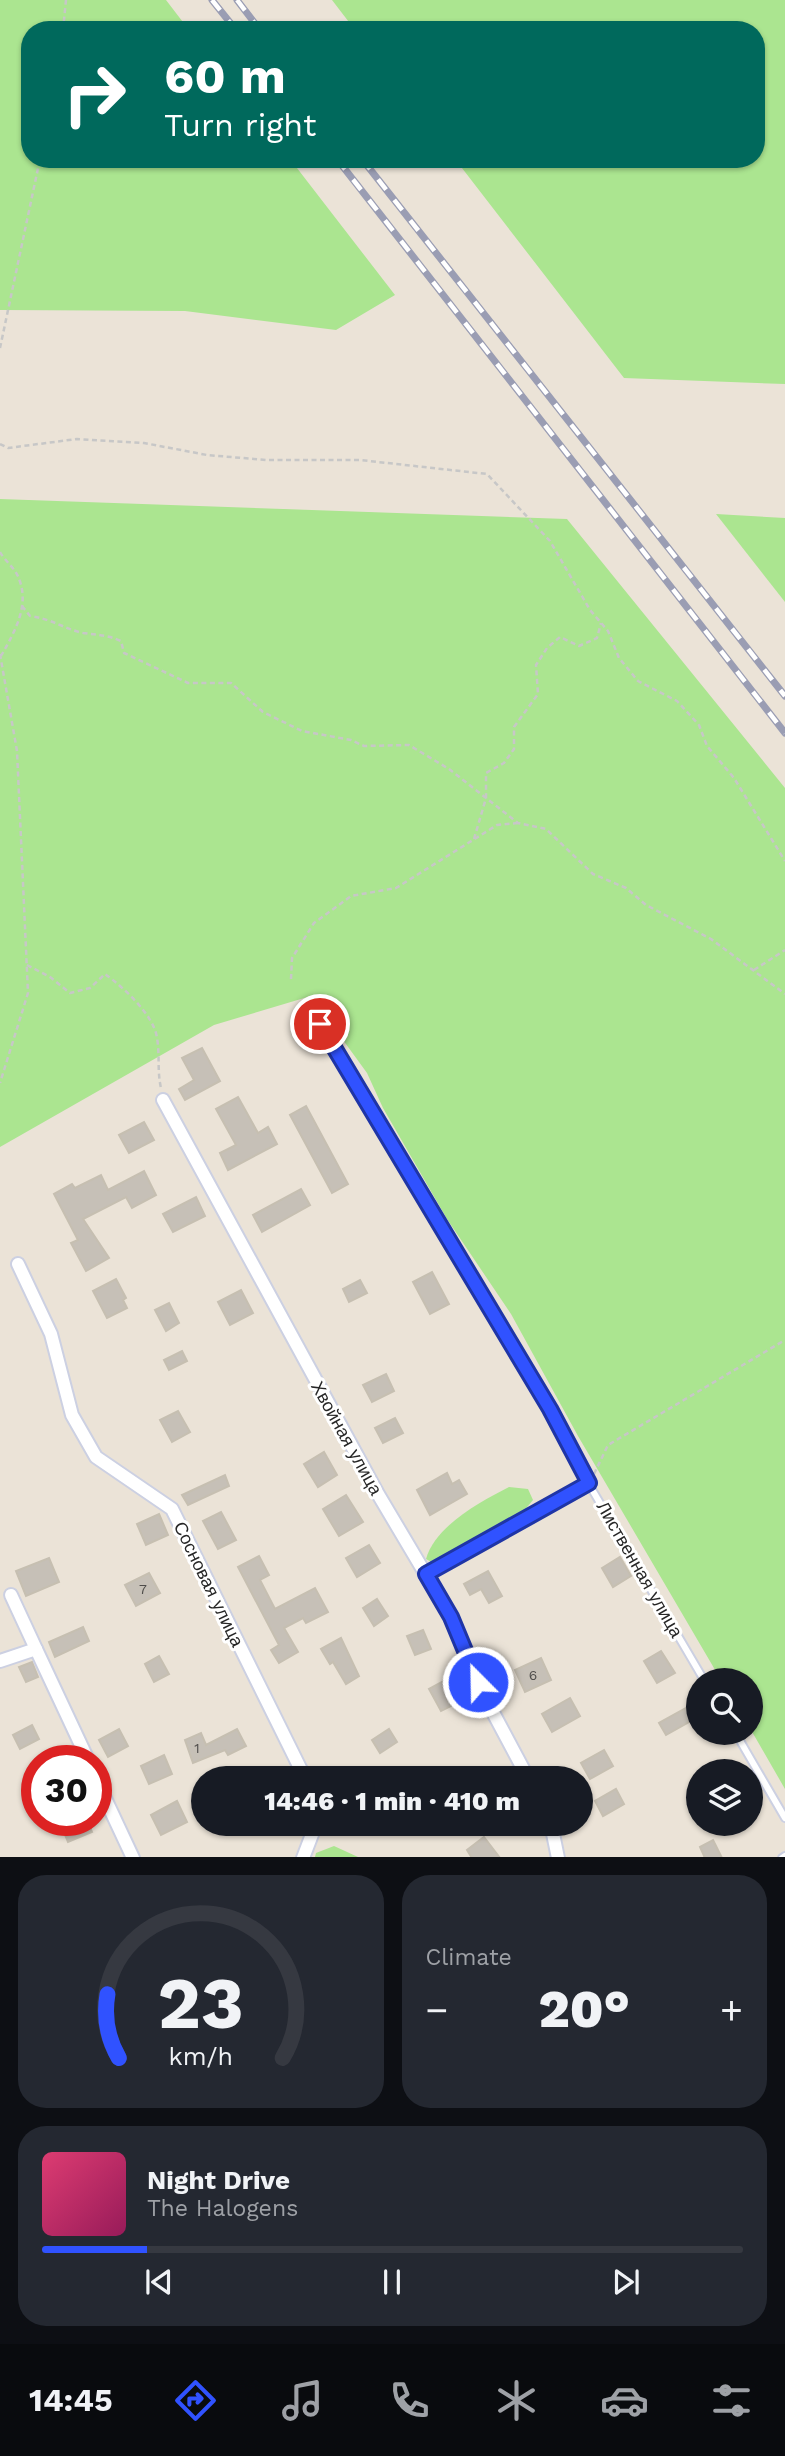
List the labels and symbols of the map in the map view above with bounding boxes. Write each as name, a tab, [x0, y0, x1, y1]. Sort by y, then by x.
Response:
pin	[290, 994, 350, 1054]
street label: Хвойная улица	[307, 1377, 387, 1499]
street label: Лиственная улица	[592, 1497, 688, 1642]
street label: Сосновая улица	[170, 1518, 249, 1651]
house number: 7	[139, 1581, 147, 1597]
position arrow	[441, 1645, 515, 1719]
house number: 6	[529, 1667, 537, 1683]
house number: 1	[194, 1740, 200, 1756]
speed limit sign: 30	[21, 1745, 112, 1836]

